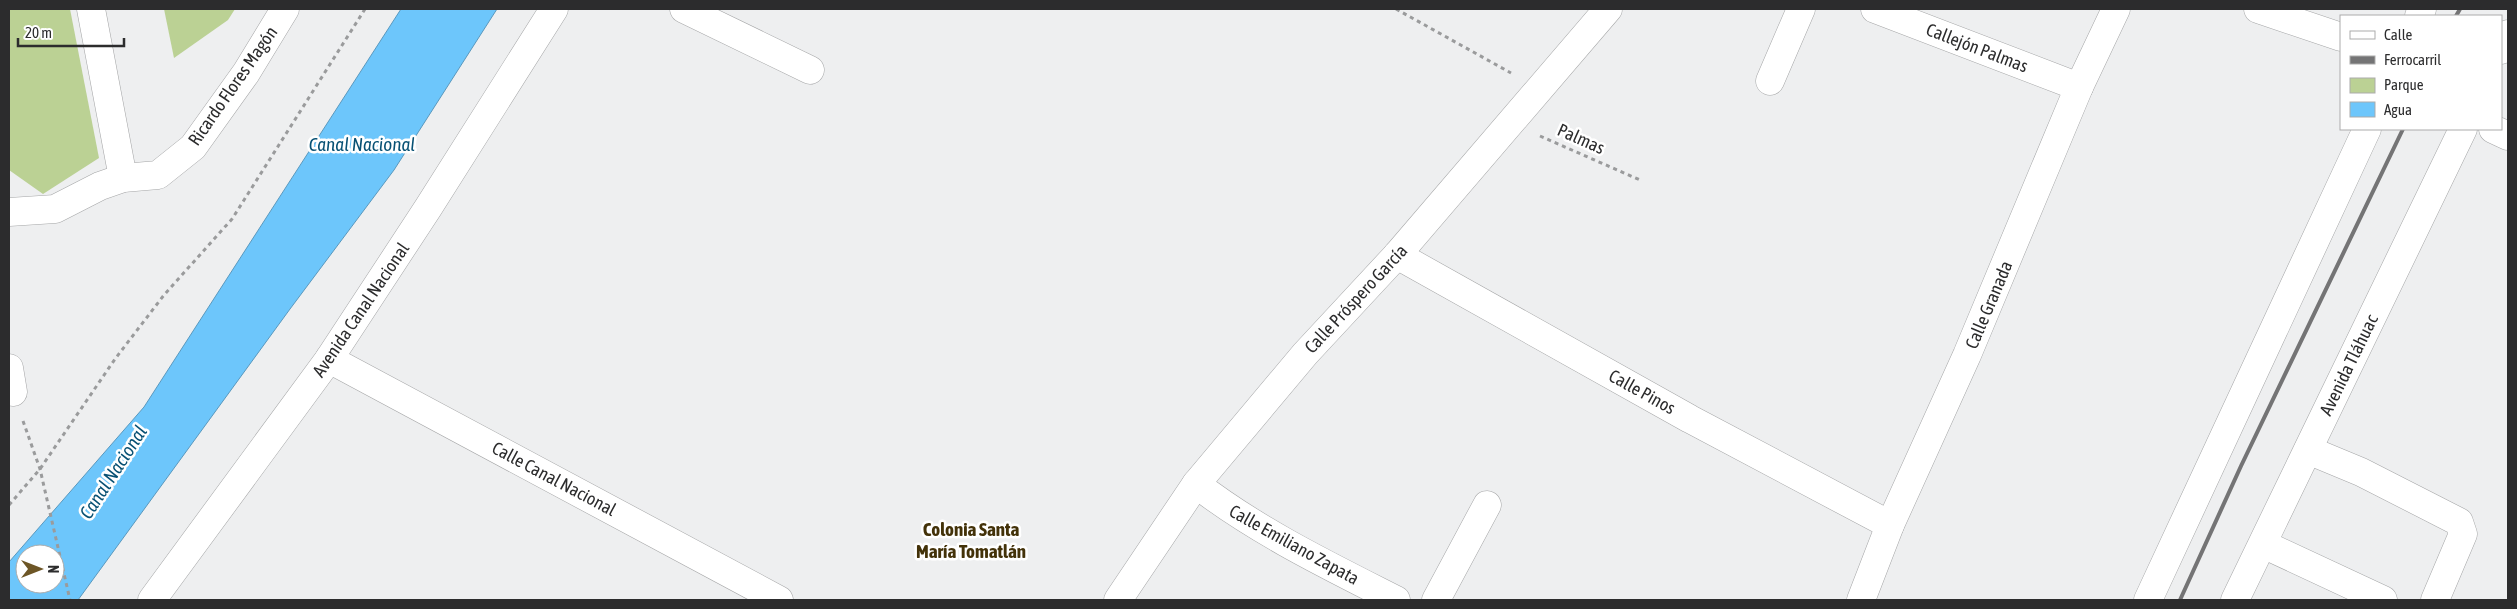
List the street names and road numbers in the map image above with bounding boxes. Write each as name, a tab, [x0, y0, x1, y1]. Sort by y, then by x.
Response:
street label: Callejón Palmas	[1923, 19, 2031, 77]
street label: Ricardo Flores Magón	[184, 22, 281, 149]
street label: Palmas	[1554, 119, 1608, 158]
street label: Avenida Canal Nacional	[308, 238, 413, 381]
street label: Calle Próspero García	[1300, 240, 1411, 357]
street label: Calle Granada	[1961, 258, 2016, 352]
street label: Avenida Tláhuac	[2315, 311, 2382, 419]
street label: Calle Pinos	[1605, 365, 1679, 418]
street label: Calle Canal Nacional	[489, 437, 620, 520]
street label: Calle Emiliano Zapata	[1226, 500, 1363, 589]

